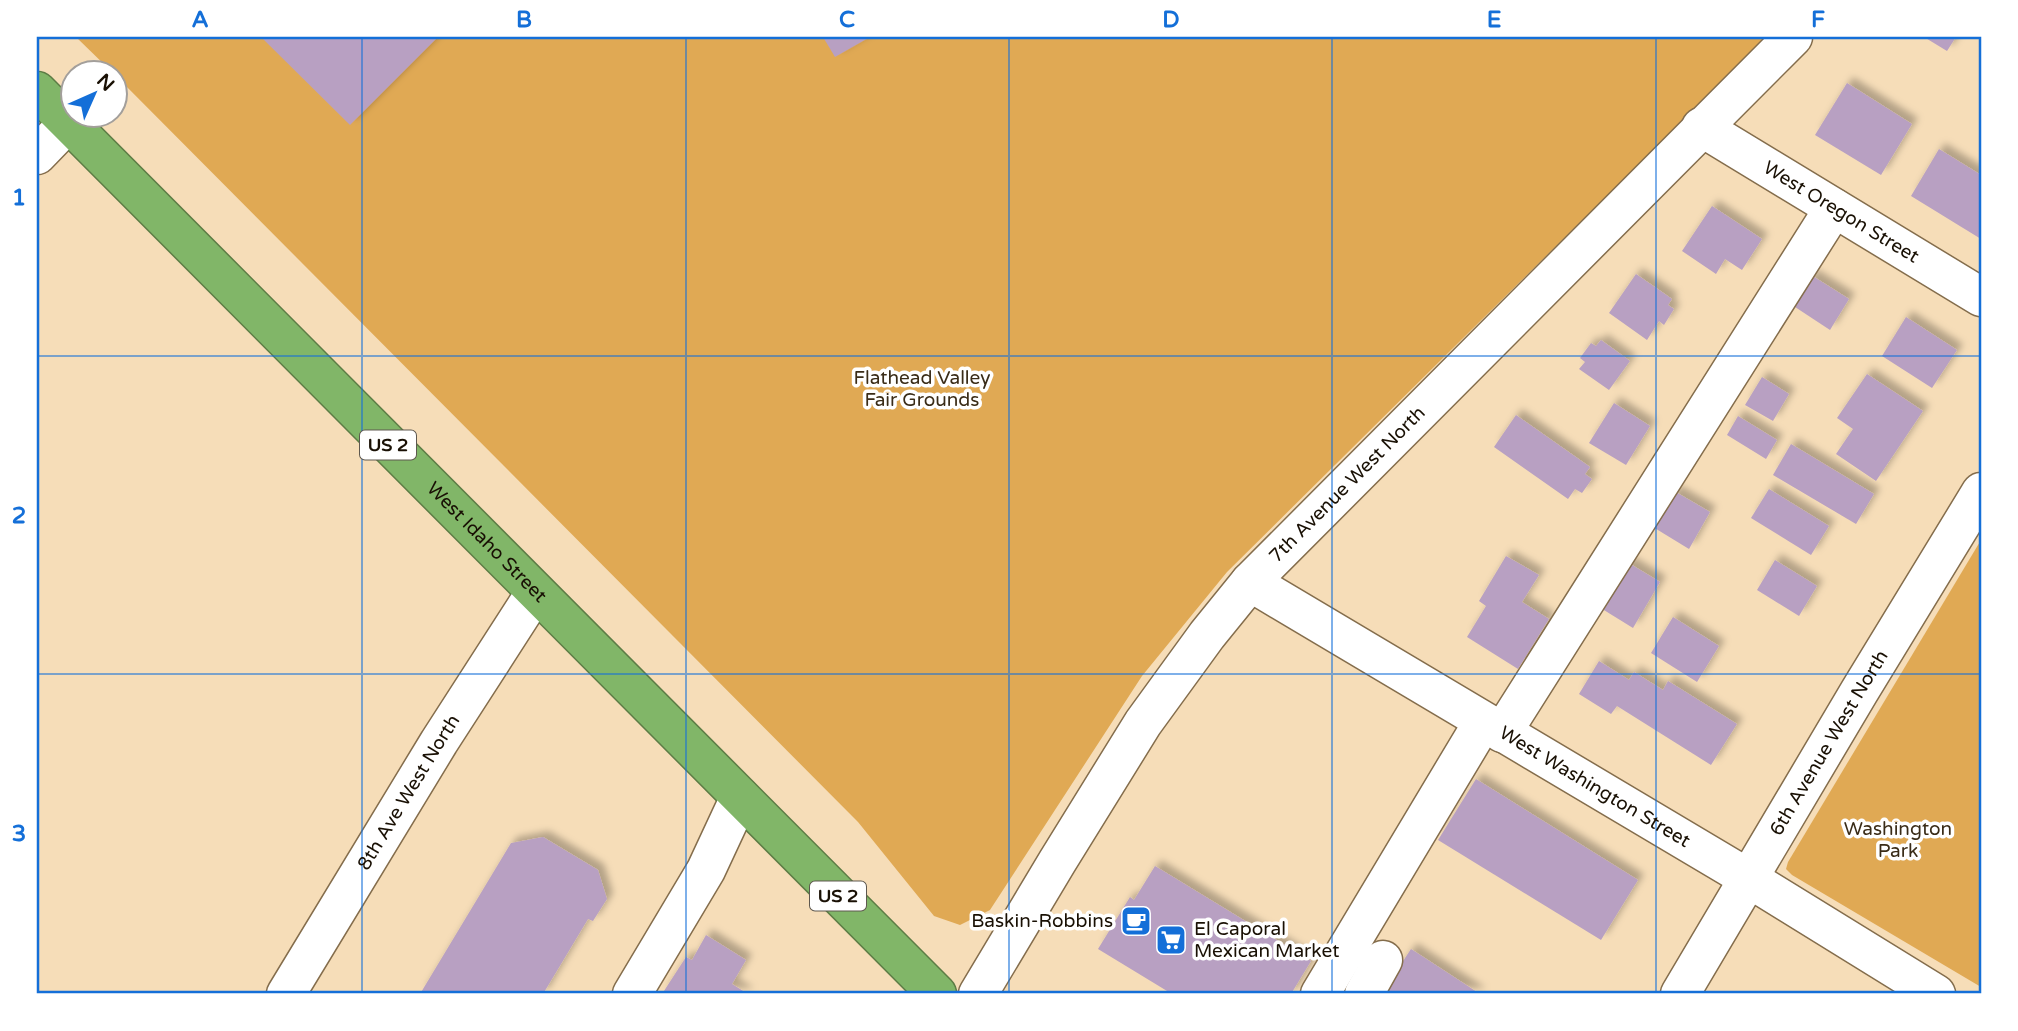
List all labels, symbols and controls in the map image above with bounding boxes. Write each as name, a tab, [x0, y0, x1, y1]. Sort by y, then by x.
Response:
text: A	[191, 6, 209, 34]
text: B	[516, 6, 532, 34]
text: C	[839, 6, 855, 34]
text: D	[1162, 6, 1180, 34]
text: E	[1487, 6, 1501, 34]
text: F	[1811, 6, 1825, 34]
north arrow	[60, 60, 130, 130]
text: N	[92, 70, 118, 96]
street label: West Oregon Street	[1759, 157, 1923, 268]
text: 1	[12, 184, 26, 212]
park label: Flathead Valley Fair Grounds	[854, 367, 990, 411]
street label: 7th Avenue West North	[1265, 402, 1430, 567]
road number: US 2	[360, 430, 416, 460]
street label: West Idaho Street	[422, 478, 551, 607]
text: 2	[12, 502, 26, 530]
street label: 6th Avenue West North	[1765, 646, 1893, 840]
street label: 8th Ave West North	[353, 711, 465, 874]
street label: West Washington Street	[1495, 722, 1694, 852]
park label: Washington Park	[1844, 818, 1952, 862]
text: 3	[12, 820, 26, 848]
road number: US 2	[810, 882, 866, 911]
cafe icon: Baskin-Robbins	[1119, 904, 1153, 938]
place label: Baskin-Robbins	[971, 910, 1113, 932]
place label: El Caporal Mexican Market	[1194, 918, 1340, 962]
supermarket icon: El Caporal Mexican Market	[1154, 923, 1188, 957]

